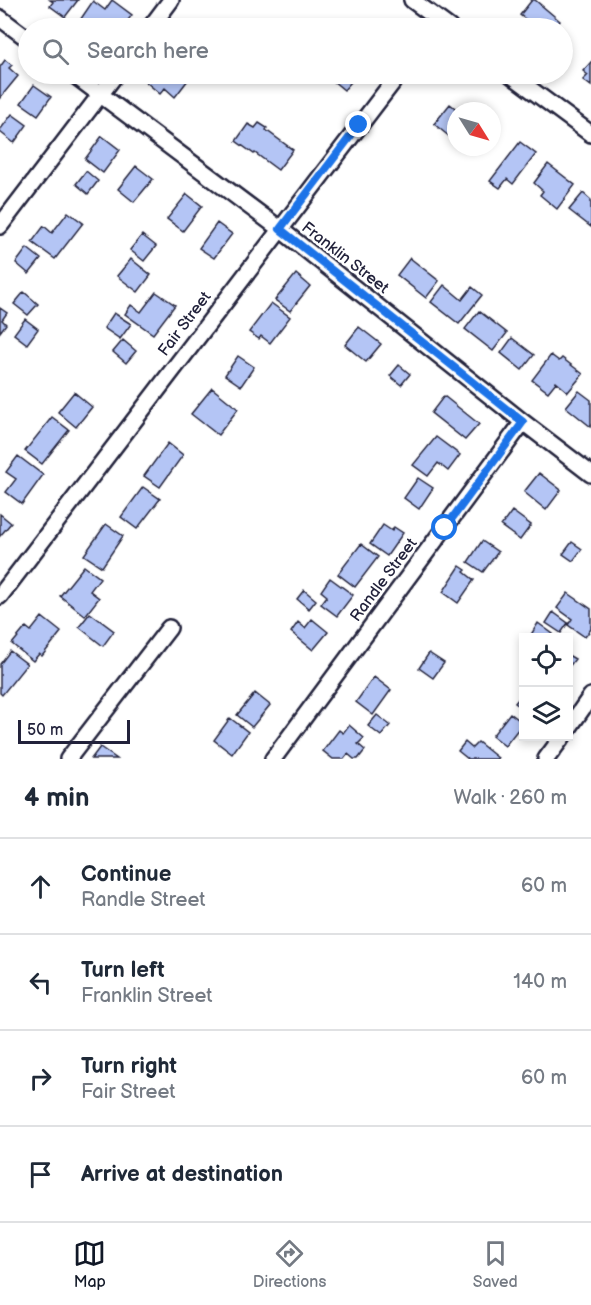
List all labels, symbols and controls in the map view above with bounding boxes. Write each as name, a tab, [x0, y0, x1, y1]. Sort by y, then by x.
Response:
search box	[18, 18, 573, 84]
icon: search	[39, 35, 72, 68]
text: Search here	[87, 38, 209, 65]
north arrow	[447, 102, 501, 156]
route end	[345, 111, 371, 137]
street label: Franklin Street	[298, 218, 392, 298]
street label: Fair Street	[155, 288, 215, 360]
route start	[431, 514, 457, 540]
street label: Randle Street	[346, 534, 422, 625]
map controls	[519, 633, 573, 741]
button: locate	[519, 633, 573, 687]
button: layers	[519, 687, 573, 741]
scale bar	[18, 717, 130, 744]
text: 50 m	[27, 721, 63, 740]
text: 4 min	[24, 783, 89, 814]
text: Walk · 260 m	[454, 786, 567, 810]
text: Continue	[81, 861, 171, 888]
icon: ahead	[24, 870, 57, 903]
text: 60 m	[521, 874, 567, 898]
text: Randle Street	[81, 888, 205, 912]
text: Turn left	[81, 957, 165, 984]
icon: left	[24, 966, 57, 999]
text: 140 m	[513, 970, 567, 994]
text: Franklin Street	[81, 984, 212, 1008]
text: Turn right	[81, 1053, 177, 1080]
icon: right	[24, 1062, 57, 1095]
text: 60 m	[521, 1066, 567, 1090]
text: Fair Street	[81, 1080, 175, 1104]
icon: arrive	[24, 1158, 57, 1191]
text: Arrive at destination	[81, 1161, 283, 1188]
tab: Map	[73, 1237, 106, 1292]
tab: Directions	[253, 1237, 326, 1292]
tab: Saved	[473, 1237, 518, 1292]

